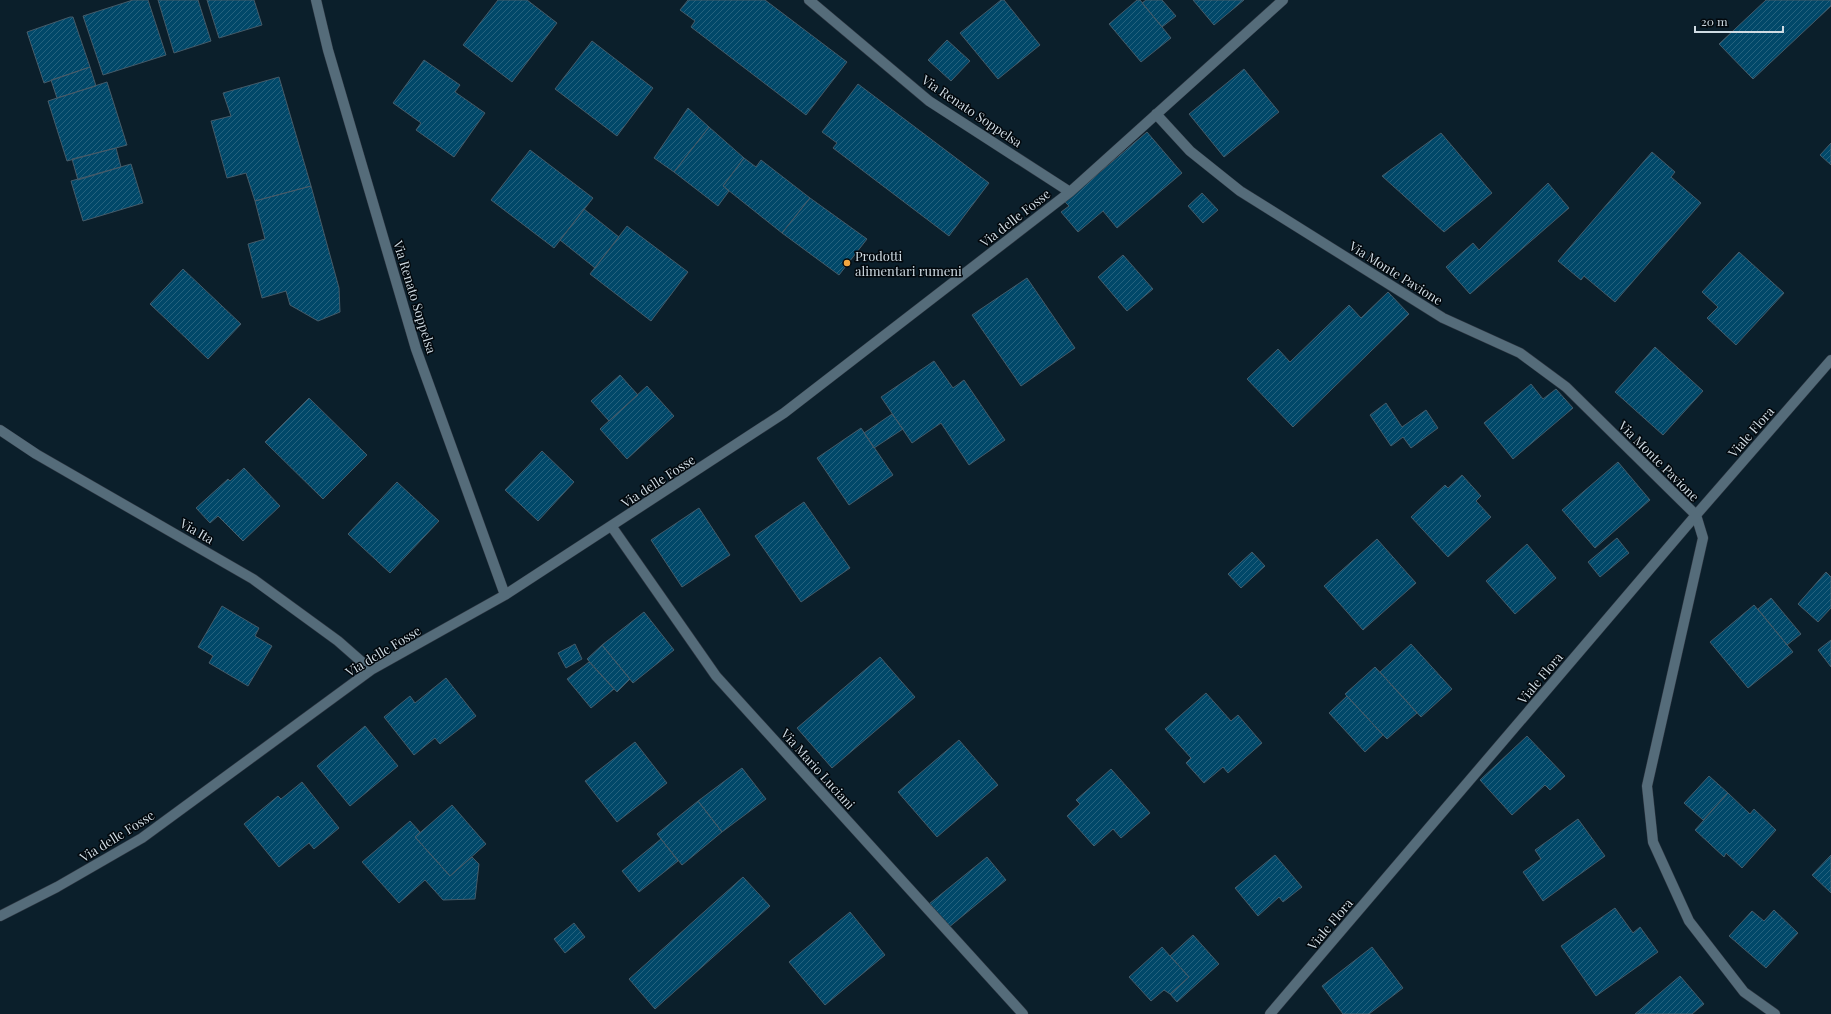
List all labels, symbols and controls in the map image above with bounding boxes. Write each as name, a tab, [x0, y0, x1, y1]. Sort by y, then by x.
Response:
scale bar	[1695, 8, 1783, 34]
text: 20 m	[1701, 13, 1728, 29]
street label: Via Renato Soppelsa	[918, 70, 1026, 151]
street label: Via delle Fosse	[975, 185, 1054, 251]
street label: Via Monte Pavione	[1345, 236, 1447, 308]
street label: Via Renato Soppelsa	[390, 237, 441, 356]
place label: Prodotti alimentari rumeni	[855, 247, 962, 279]
marker: Prodotti alimentari rumeni	[842, 258, 852, 268]
street label: Viale Flora	[1723, 402, 1778, 461]
street label: Via Monte Pavione	[1615, 416, 1704, 505]
street label: Via delle Fosse	[617, 450, 698, 511]
street label: Via Ita	[176, 514, 218, 547]
street label: Via delle Fosse	[341, 621, 424, 680]
street label: Viale Flora	[1513, 648, 1566, 708]
street label: Via Mario Luciani	[777, 724, 859, 812]
street label: Via delle Fosse	[75, 806, 158, 866]
street label: Viale Flora	[1303, 894, 1356, 954]

